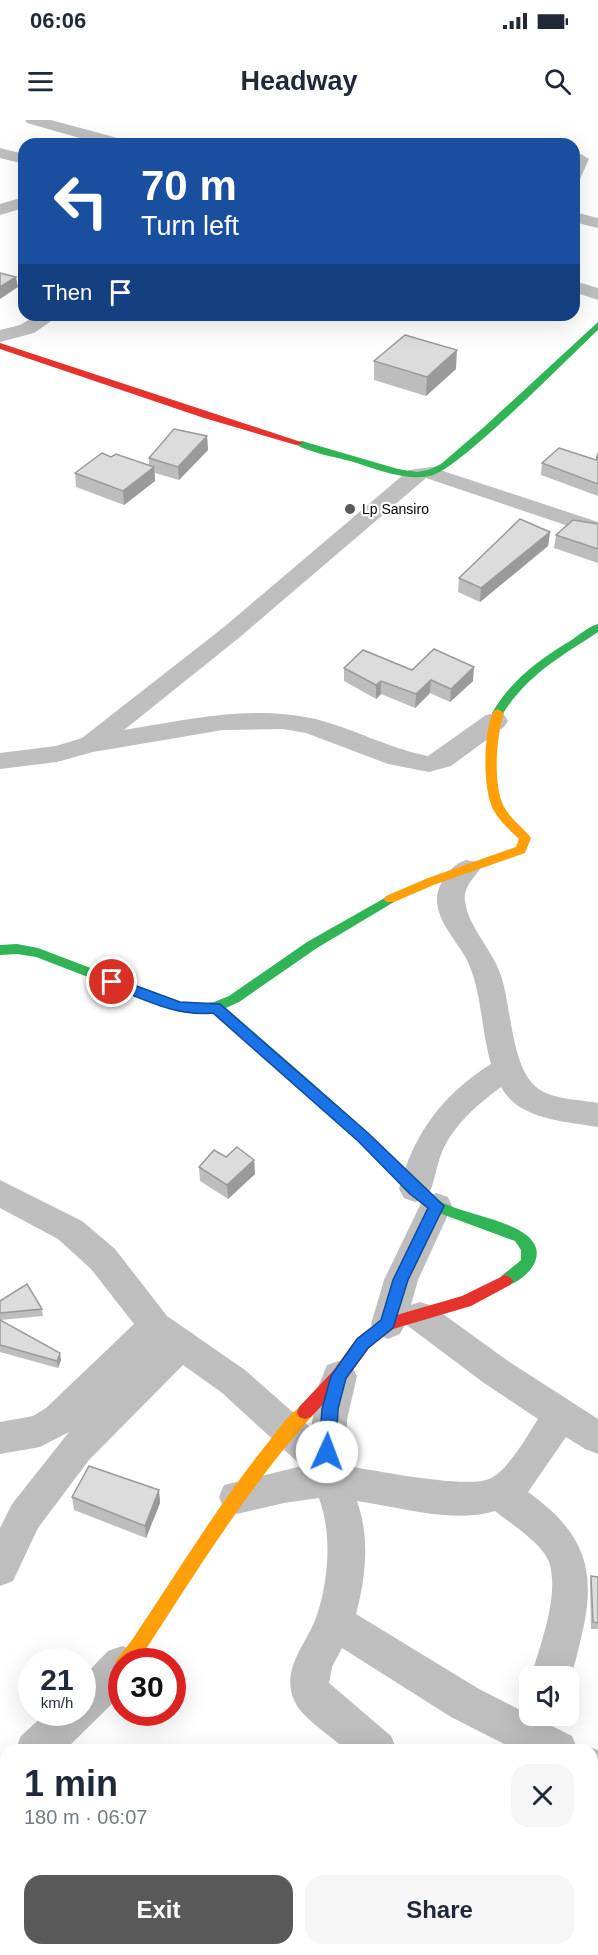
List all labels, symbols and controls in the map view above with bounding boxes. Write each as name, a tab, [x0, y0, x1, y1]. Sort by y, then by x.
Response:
text: 06:06	[30, 8, 86, 33]
icon: menu	[24, 65, 57, 98]
icon: search	[541, 65, 574, 98]
text: Headway	[240, 66, 358, 96]
icon: left	[42, 162, 120, 240]
text: 70 m	[141, 162, 237, 209]
text: Turn left	[141, 211, 239, 241]
icon: arrive	[104, 276, 137, 309]
text: Then	[42, 280, 92, 305]
place label: Lp Sansiro	[362, 501, 429, 517]
marker: Lp Sansiro	[343, 502, 357, 516]
pin	[86, 956, 137, 1007]
icon: arrive	[95, 965, 128, 998]
position arrow	[295, 1420, 359, 1484]
speed limit sign: 30	[108, 1648, 186, 1726]
text: 21	[40, 1663, 74, 1696]
map controls	[519, 1666, 579, 1726]
button: sound	[519, 1666, 579, 1726]
text: km/h	[41, 1694, 73, 1711]
text: 1 min	[24, 1763, 118, 1804]
button: close	[511, 1764, 574, 1827]
text: 180 m · 06:07	[24, 1806, 147, 1828]
button: Exit	[24, 1875, 293, 1944]
button: Share	[305, 1875, 574, 1944]

